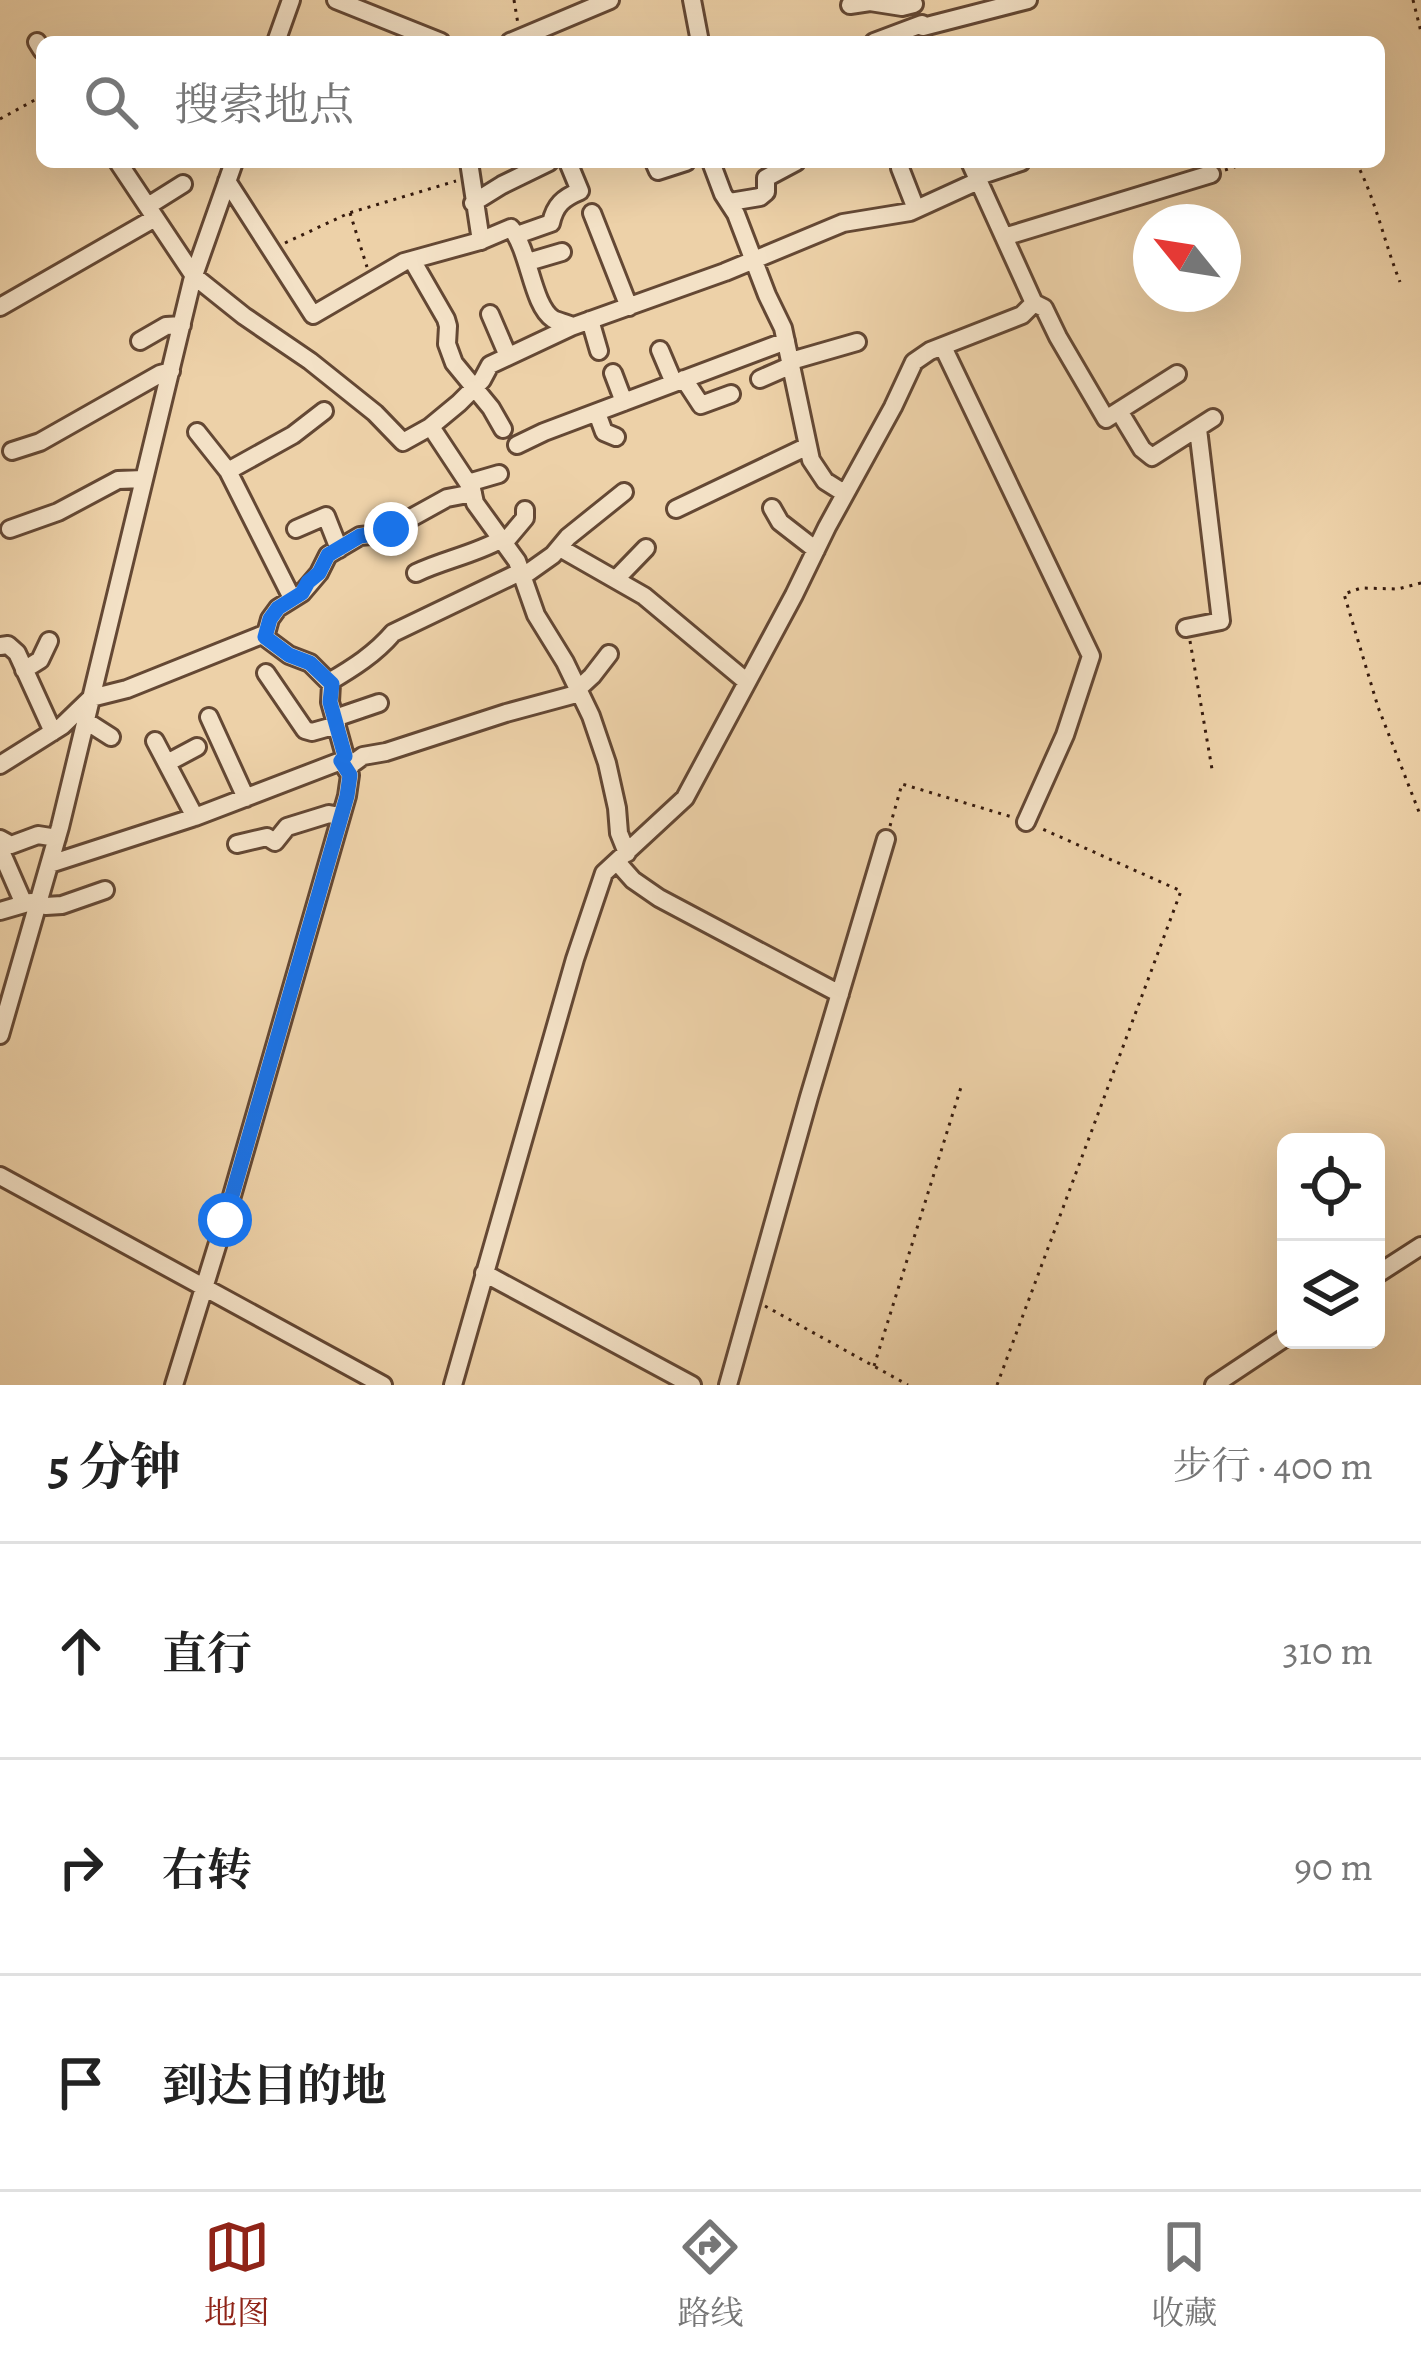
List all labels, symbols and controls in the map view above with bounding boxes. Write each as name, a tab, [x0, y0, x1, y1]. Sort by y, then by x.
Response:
search box	[36, 36, 1385, 168]
icon: search	[78, 69, 144, 135]
text: 搜索地点	[174, 74, 354, 136]
north arrow	[1133, 204, 1241, 312]
route end	[364, 502, 418, 556]
map controls	[1277, 1133, 1385, 1349]
button: locate	[1277, 1133, 1385, 1241]
route start	[198, 1193, 252, 1247]
button: layers	[1277, 1241, 1385, 1349]
text: 5 分钟	[48, 1432, 181, 1502]
text: 步行 · 400 m	[1172, 1439, 1373, 1492]
icon: ahead	[48, 1618, 114, 1684]
text: 直行	[162, 1623, 252, 1685]
text: 310 m	[1282, 1624, 1373, 1677]
icon: right	[48, 1834, 114, 1900]
text: 右转	[162, 1839, 252, 1901]
text: 90 m	[1294, 1840, 1373, 1893]
icon: arrive	[48, 2050, 114, 2116]
text: 到达目的地	[162, 2055, 387, 2117]
tab: 地图	[204, 2214, 270, 2335]
tab: 路线	[677, 2214, 743, 2335]
tab: 收藏	[1151, 2214, 1217, 2335]

